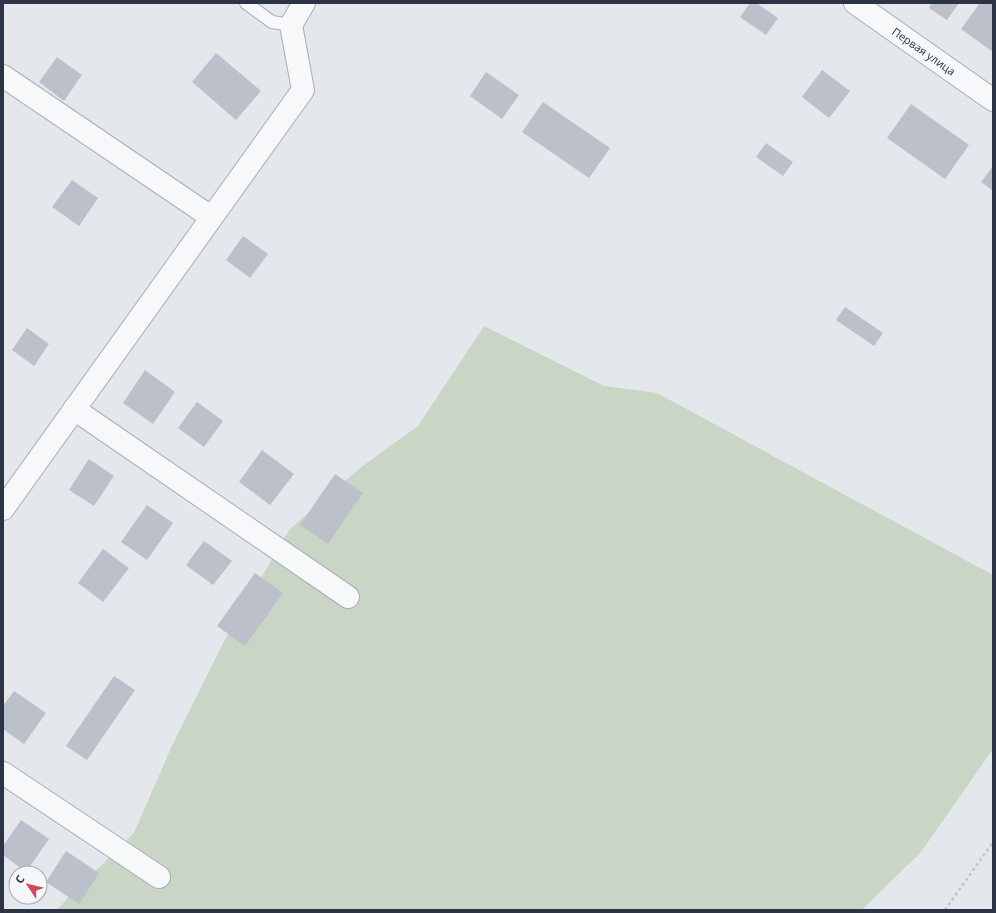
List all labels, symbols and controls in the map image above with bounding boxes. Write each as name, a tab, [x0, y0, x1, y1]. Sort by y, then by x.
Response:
street label: Первая улица	[889, 24, 959, 78]
north arrow	[8, 865, 48, 905]
text: С	[11, 872, 28, 886]

